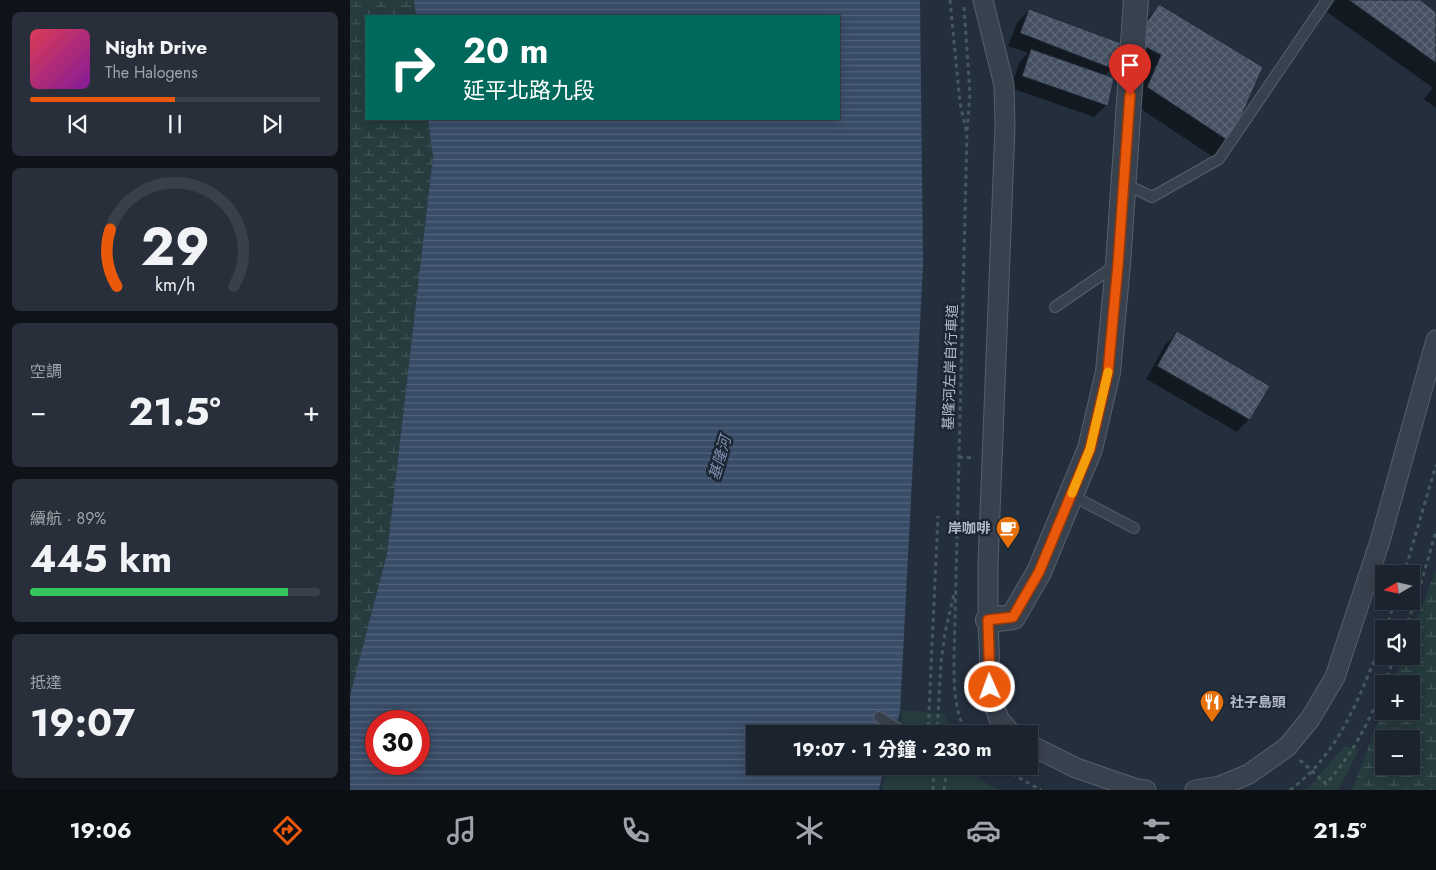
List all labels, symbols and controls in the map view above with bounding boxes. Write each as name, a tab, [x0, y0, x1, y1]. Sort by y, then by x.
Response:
text: 20 m	[463, 26, 548, 76]
text: Night Drive	[105, 34, 207, 61]
icon: right	[380, 35, 445, 100]
pin	[1109, 44, 1151, 95]
icon: arrive	[1116, 51, 1144, 79]
text: The Halogens	[105, 61, 198, 84]
text: 延平北路九段	[463, 74, 595, 106]
icon: previous	[64, 110, 92, 138]
icon: pause	[161, 110, 189, 138]
icon: next	[258, 110, 286, 138]
text: 29	[141, 209, 209, 285]
text: km/h	[155, 272, 195, 298]
street label: 基隆河左岸自行車道	[938, 304, 962, 430]
text: 空調	[30, 360, 62, 383]
text: 21.5°	[128, 384, 221, 439]
text: −	[30, 391, 47, 432]
text: +	[303, 391, 320, 432]
water label: 基隆河	[703, 430, 738, 483]
text: 續航 · 89%	[30, 507, 106, 530]
cafe icon: 岸咖啡	[995, 515, 1021, 549]
place label: 岸咖啡	[948, 518, 991, 538]
text: 445 km	[30, 531, 172, 586]
north arrow	[1375, 565, 1420, 610]
map controls	[1375, 565, 1420, 775]
button: sound	[1375, 620, 1420, 665]
position arrow	[963, 660, 1015, 712]
text: 抵達	[30, 671, 62, 694]
button: +	[1375, 675, 1420, 720]
restaurant icon: 社子島頭	[1199, 689, 1225, 723]
place label: 社子島頭	[1230, 692, 1286, 712]
text: 19:07	[30, 695, 135, 750]
speed limit sign: 30	[365, 710, 430, 775]
button: −	[1375, 730, 1420, 775]
text: 19:07 · 1 分鐘 · 230 m	[792, 736, 992, 763]
icon: directions	[270, 813, 305, 848]
icon: music	[444, 813, 479, 848]
icon: phone	[618, 813, 653, 848]
icon: climate	[792, 813, 827, 848]
icon: car	[966, 813, 1001, 848]
icon: filters	[1139, 813, 1174, 848]
text: 19:06	[69, 814, 132, 846]
text: 21.5°	[1313, 814, 1367, 846]

